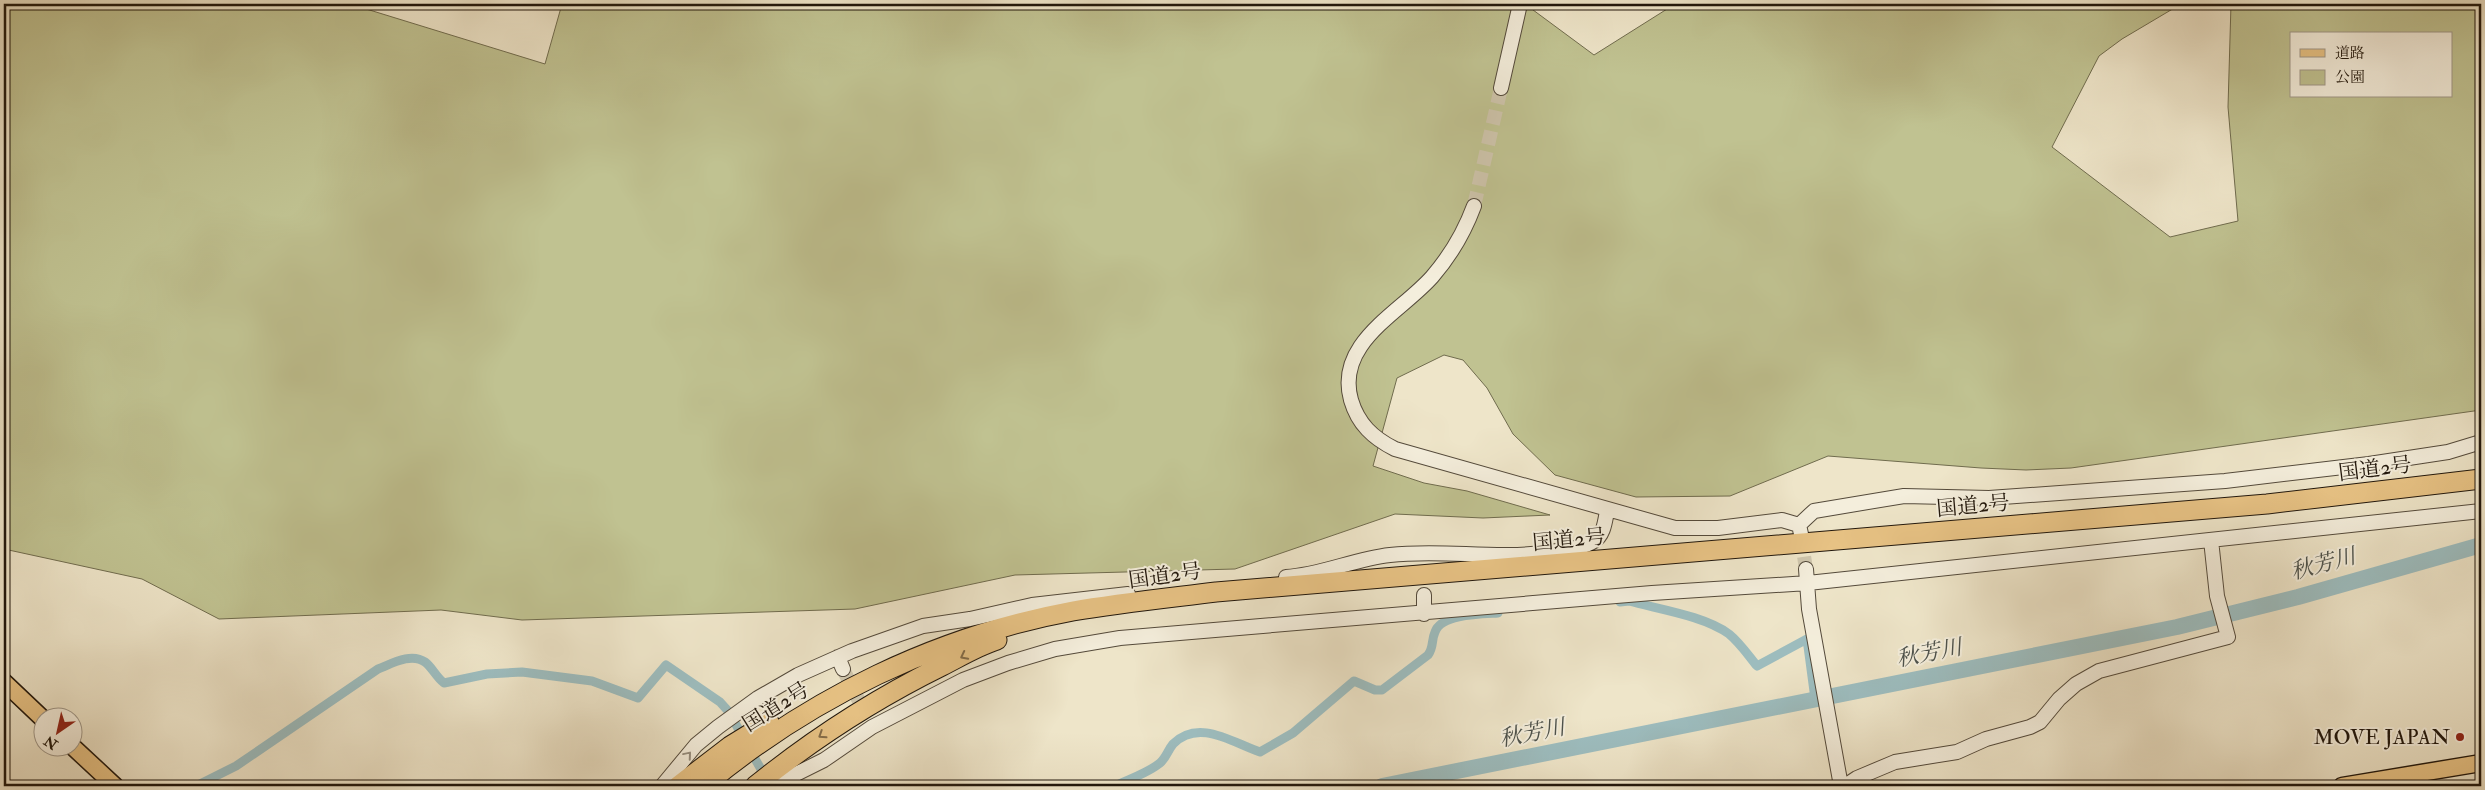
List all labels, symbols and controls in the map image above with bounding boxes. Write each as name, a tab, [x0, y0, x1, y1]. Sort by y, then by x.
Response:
legend	[2290, 32, 2452, 98]
text: 道路	[2335, 44, 2365, 63]
text: 公園	[2335, 68, 2365, 87]
street label: 国道2号	[2337, 451, 2413, 487]
street label: 国道2号	[1935, 489, 2011, 523]
street label: 国道2号	[1531, 523, 1607, 557]
water label: 秋芳川	[2287, 541, 2360, 586]
street label: 国道2号	[1127, 558, 1203, 594]
water label: 秋芳川	[1894, 633, 1966, 673]
one-way arrow	[960, 649, 969, 659]
street label: 国道2号	[738, 676, 814, 738]
north arrow	[32, 708, 82, 758]
water label: 秋芳川	[1497, 713, 1569, 753]
place label: MOVE JAPAN	[2314, 724, 2450, 751]
one-way arrow	[818, 729, 828, 738]
marker: MOVE JAPAN	[2454, 731, 2466, 743]
text: N	[41, 732, 62, 753]
one-way arrow	[682, 751, 691, 760]

